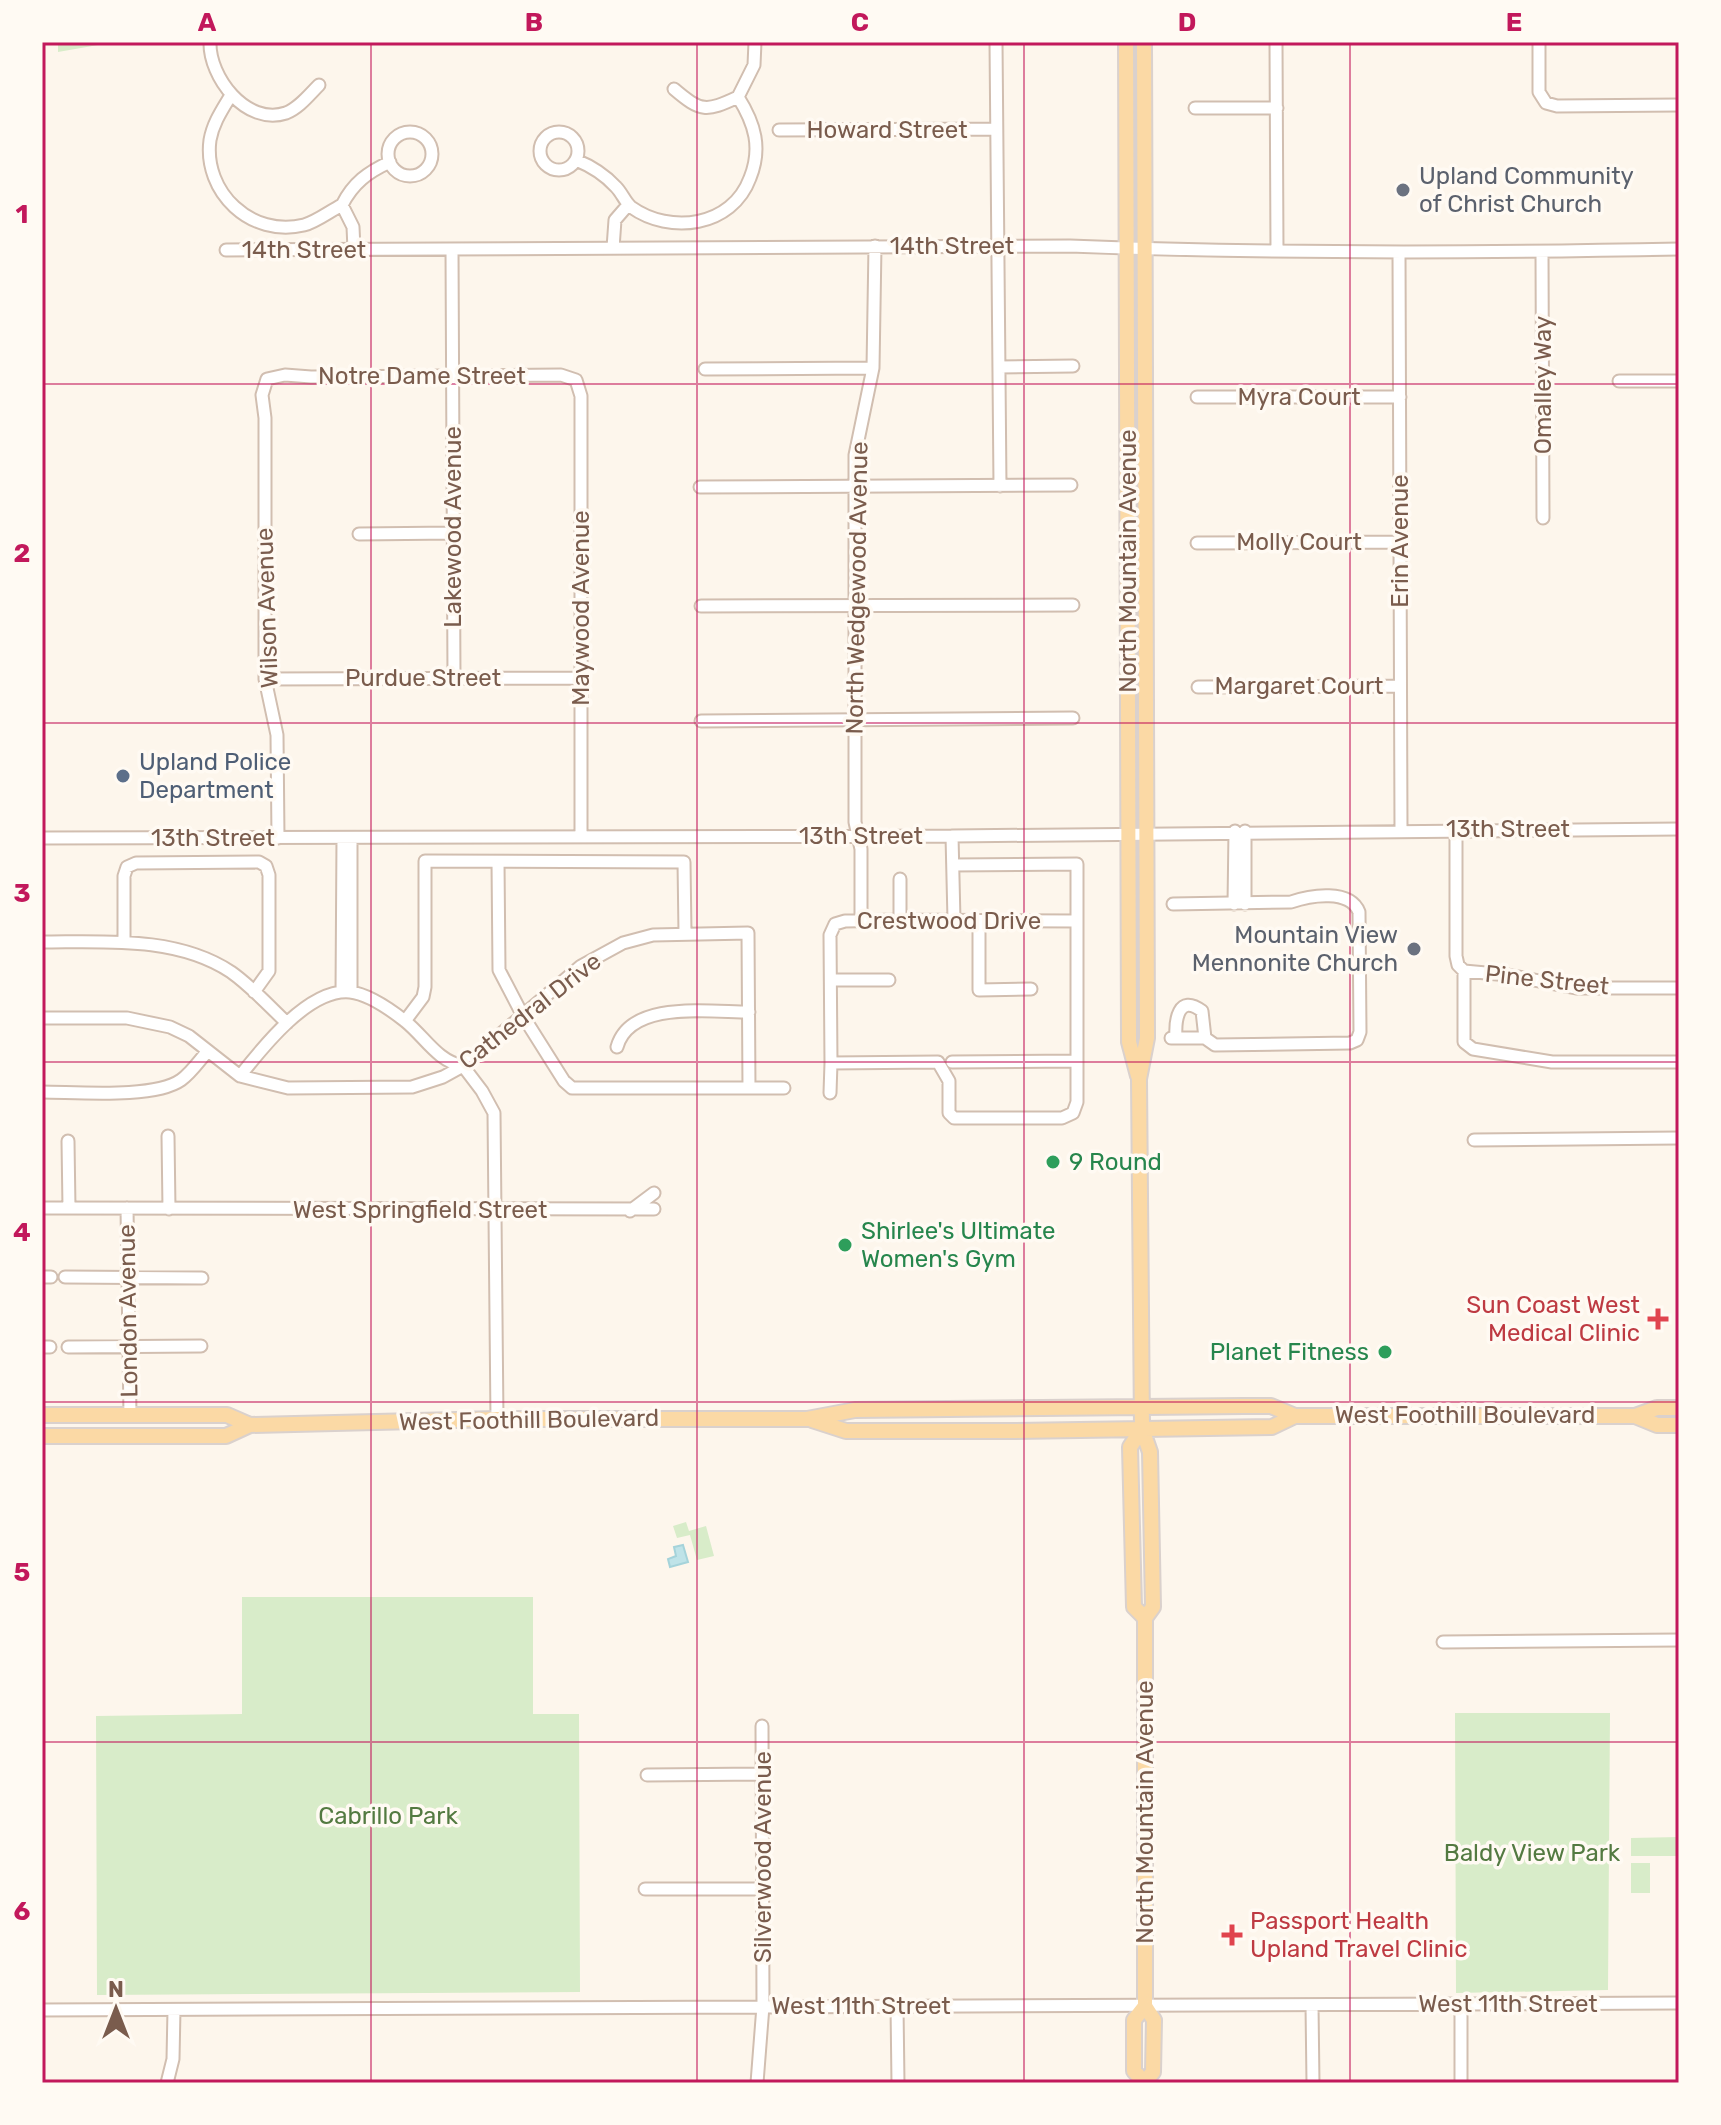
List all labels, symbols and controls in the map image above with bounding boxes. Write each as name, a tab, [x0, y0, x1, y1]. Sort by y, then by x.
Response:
text: A	[198, 7, 217, 38]
text: B	[525, 7, 543, 38]
text: C	[851, 7, 869, 38]
text: D	[1178, 7, 1196, 38]
text: E	[1506, 7, 1522, 38]
street label: Howard Street	[806, 116, 968, 144]
place label: Upland Community of Christ Church	[1419, 162, 1634, 218]
marker: Upland Community of Christ Church	[1394, 181, 1412, 199]
text: 1	[16, 199, 28, 230]
street label: 14th Street	[890, 232, 1014, 260]
street label: 14th Street	[242, 236, 366, 264]
street label: Omalley Way	[1529, 316, 1557, 454]
street label: Notre Dame Street	[318, 362, 526, 390]
street label: Myra Court	[1237, 383, 1361, 411]
street label: Lakewood Avenue	[439, 426, 467, 628]
street label: North Mountain Avenue	[1114, 429, 1142, 693]
street label: North Wedgewood Avenue	[840, 441, 874, 735]
street label: Erin Avenue	[1386, 474, 1414, 608]
street label: Maywood Avenue	[567, 510, 595, 706]
street label: Wilson Avenue	[250, 527, 284, 689]
street label: Molly Court	[1236, 528, 1362, 556]
text: 2	[14, 538, 30, 569]
street label: Purdue Street	[345, 664, 501, 692]
street label: Margaret Court	[1215, 672, 1383, 700]
place label: Upland Police Department	[139, 748, 291, 804]
marker: Upland Police Department	[114, 767, 132, 785]
street label: 13th Street	[1446, 815, 1570, 843]
street label: 13th Street	[799, 822, 923, 850]
street label: 13th Street	[151, 824, 275, 852]
text: 3	[13, 878, 31, 909]
street label: Crestwood Drive	[857, 907, 1041, 935]
place label: Mountain View Mennonite Church	[1192, 921, 1398, 977]
marker: Mountain View Mennonite Church	[1405, 940, 1423, 958]
street label: Cathedral Drive	[453, 947, 607, 1075]
street label: Pine Street	[1484, 960, 1610, 1000]
place label: 9 Round	[1069, 1148, 1162, 1176]
marker: 9 Round	[1044, 1153, 1062, 1171]
street label: West Springfield Street	[293, 1196, 547, 1224]
text: 4	[13, 1217, 31, 1248]
place label: Shirlee's Ultimate Women's Gym	[861, 1217, 1055, 1273]
street label: London Avenue	[112, 1224, 144, 1398]
marker: Shirlee's Ultimate Women's Gym	[836, 1236, 854, 1254]
place label: Sun Coast West Medical Clinic	[1466, 1291, 1640, 1347]
marker: Sun Coast West Medical Clinic	[1647, 1308, 1669, 1330]
place label: Planet Fitness	[1210, 1338, 1369, 1366]
marker: Planet Fitness	[1376, 1343, 1394, 1361]
street label: West Foothill Boulevard	[1335, 1401, 1595, 1429]
street label: West Foothill Boulevard	[399, 1404, 659, 1436]
text: 5	[14, 1557, 30, 1588]
street label: North Mountain Avenue	[1131, 1680, 1159, 1944]
street label: Silverwood Avenue	[749, 1751, 777, 1963]
park label: Cabrillo Park	[318, 1802, 458, 1830]
park label: Baldy View Park	[1444, 1839, 1621, 1867]
text: 6	[14, 1896, 31, 1927]
place label: Passport Health Upland Travel Clinic	[1250, 1907, 1467, 1963]
marker: Passport Health Upland Travel Clinic	[1221, 1924, 1243, 1946]
north arrow	[76, 1969, 156, 2049]
text: N	[108, 1976, 124, 2003]
street label: West 11th Street	[1418, 1990, 1598, 2018]
street label: West 11th Street	[771, 1992, 951, 2020]

